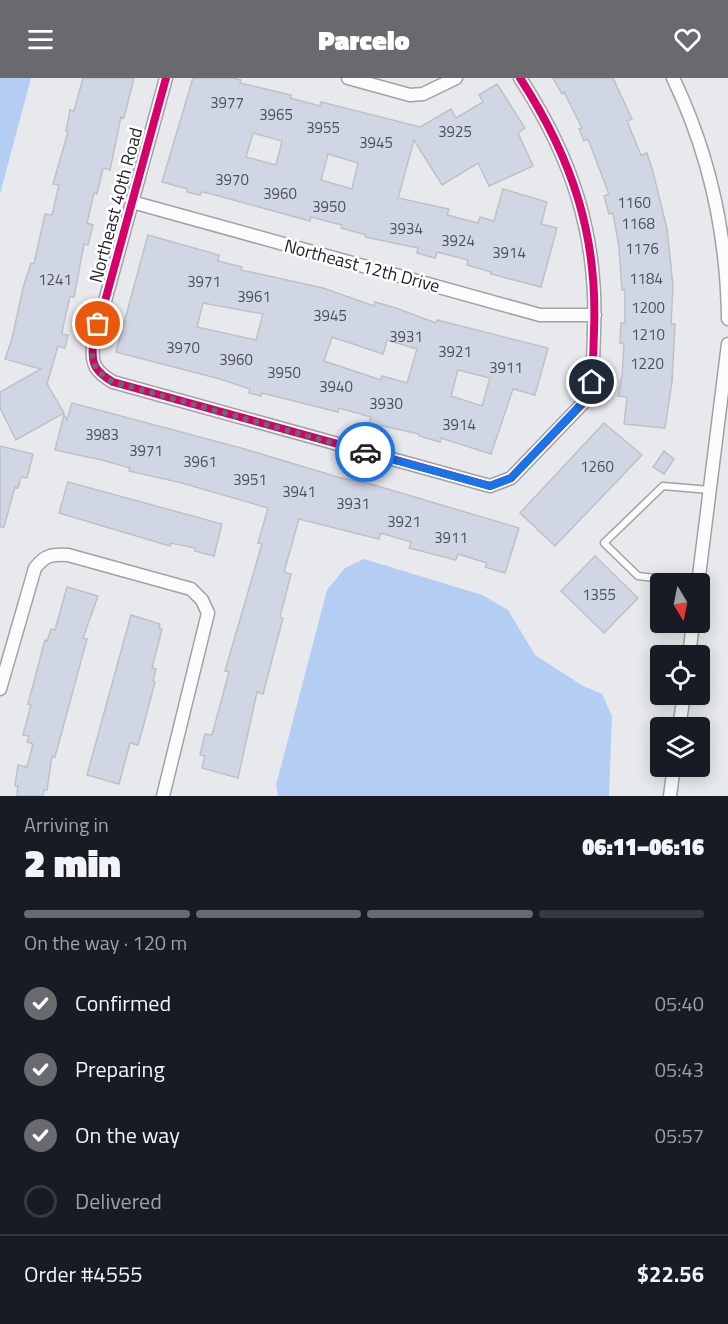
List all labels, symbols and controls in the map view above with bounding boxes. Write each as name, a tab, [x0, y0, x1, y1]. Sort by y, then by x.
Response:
text: Parcelo	[318, 19, 410, 60]
icon: menu	[24, 23, 57, 56]
icon: heart	[671, 23, 704, 56]
house number: 3977	[210, 91, 244, 114]
house number: 3965	[259, 103, 293, 126]
house number: 3955	[306, 116, 340, 139]
house number: 3925	[438, 120, 472, 143]
street label: Northeast 40th Road	[82, 124, 149, 285]
house number: 3945	[359, 131, 393, 154]
house number: 3970	[215, 168, 249, 191]
house number: 3960	[263, 182, 297, 205]
house number: 1160	[617, 191, 651, 214]
house number: 3950	[312, 195, 346, 218]
house number: 1168	[621, 212, 655, 235]
house number: 3934	[389, 217, 423, 240]
house number: 3924	[441, 229, 475, 252]
street label: Northeast 12th Drive	[281, 232, 443, 299]
house number: 1176	[625, 237, 659, 260]
house number: 3914	[492, 241, 526, 264]
house number: 1184	[629, 267, 663, 290]
house number: 1241	[38, 268, 72, 291]
house number: 3971	[187, 270, 221, 293]
house number: 3961	[237, 285, 271, 308]
house number: 1200	[631, 296, 665, 319]
pin	[72, 298, 123, 349]
house number: 3945	[313, 304, 347, 327]
icon: bag	[81, 307, 114, 340]
house number: 1210	[631, 323, 665, 346]
house number: 3931	[389, 325, 423, 348]
house number: 3970	[166, 336, 200, 359]
house number: 3921	[438, 340, 472, 363]
house number: 3960	[219, 348, 253, 371]
house number: 1220	[630, 352, 664, 375]
house number: 3911	[489, 356, 523, 379]
pin	[566, 356, 617, 407]
house number: 3950	[267, 361, 301, 384]
icon: home	[575, 365, 608, 398]
house number: 3940	[319, 375, 353, 398]
house number: 3930	[369, 392, 403, 415]
house number: 3914	[442, 413, 476, 436]
courier	[335, 422, 395, 482]
house number: 3983	[85, 423, 119, 446]
icon: car	[349, 436, 382, 469]
house number: 3971	[129, 439, 163, 462]
house number: 3961	[183, 450, 217, 473]
house number: 1260	[580, 455, 614, 478]
house number: 3951	[233, 468, 267, 491]
house number: 3941	[282, 480, 316, 503]
house number: 3931	[336, 492, 370, 515]
house number: 3921	[387, 510, 421, 533]
house number: 3911	[434, 526, 468, 549]
north arrow	[650, 573, 710, 633]
map controls	[650, 573, 710, 777]
house number: 1355	[582, 583, 616, 606]
button: locate	[650, 645, 710, 705]
button: layers	[650, 717, 710, 777]
text: Arriving in	[24, 809, 109, 840]
text: 06:11–06:16	[582, 830, 704, 864]
text: 2 min	[24, 833, 121, 892]
text: On the way · 120 m	[24, 927, 187, 958]
text: Confirmed	[75, 986, 171, 1020]
icon: check	[24, 987, 57, 1020]
text: 05:40	[655, 988, 704, 1019]
text: Preparing	[75, 1052, 165, 1086]
icon: check	[24, 1053, 57, 1086]
text: 05:43	[655, 1054, 704, 1085]
text: On the way	[75, 1118, 180, 1152]
icon: check	[24, 1119, 57, 1152]
text: 05:57	[655, 1120, 704, 1151]
text: Delivered	[75, 1184, 162, 1218]
text: Order #4555	[24, 1257, 143, 1291]
text: $22.56	[637, 1257, 704, 1291]

